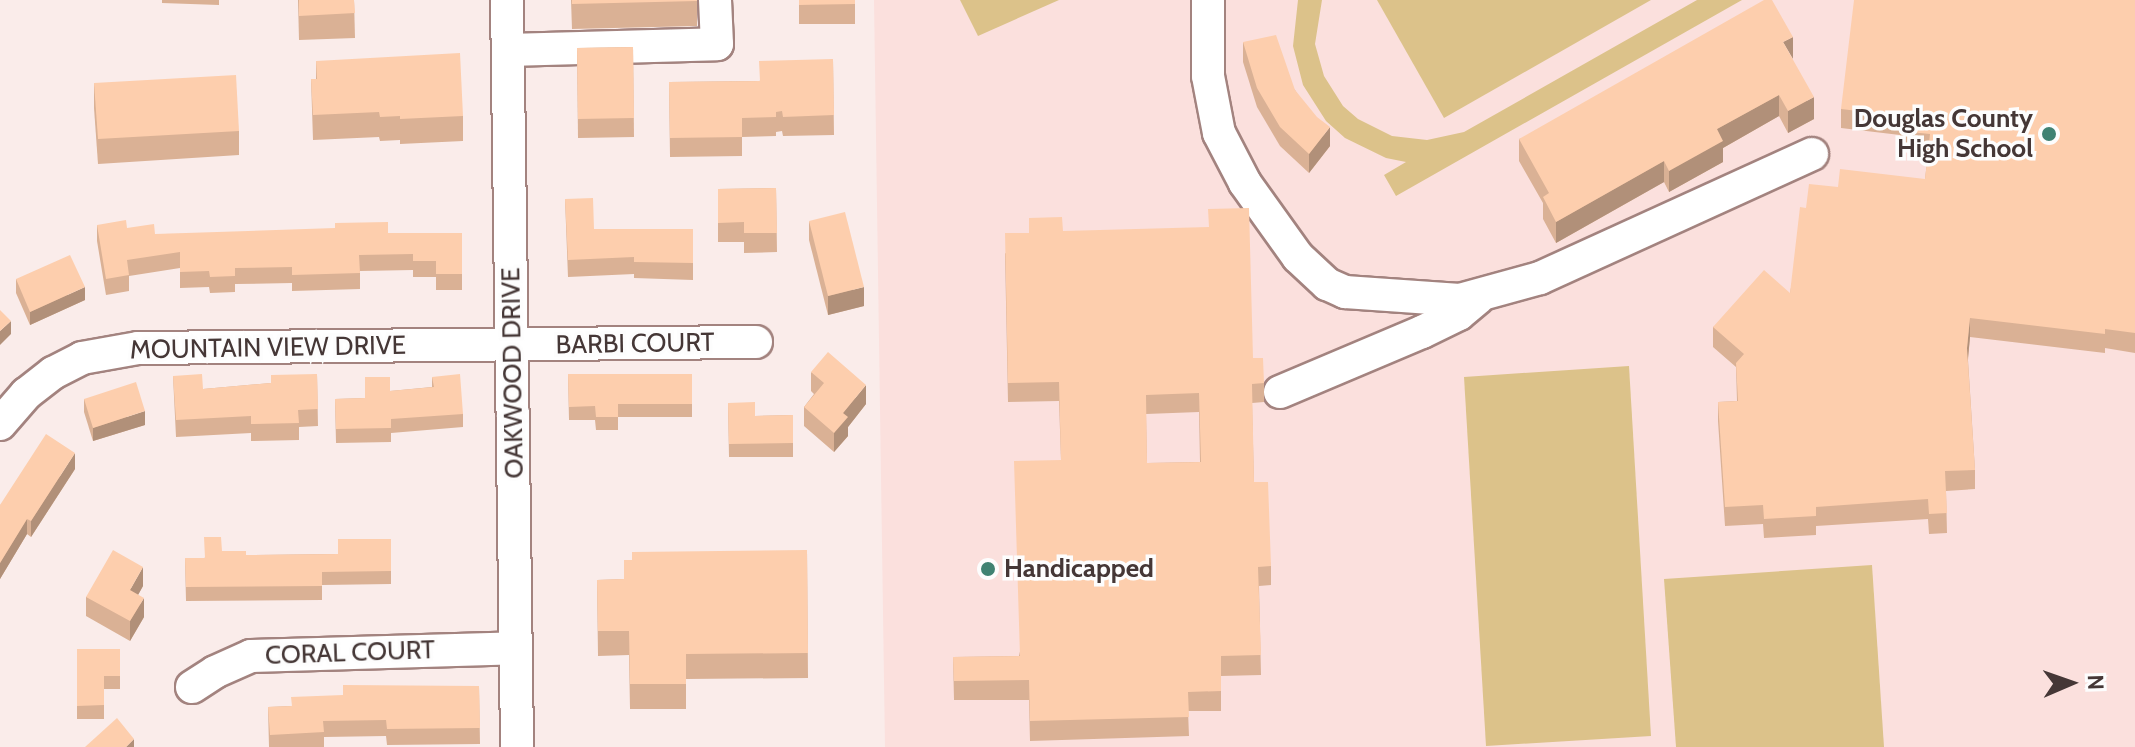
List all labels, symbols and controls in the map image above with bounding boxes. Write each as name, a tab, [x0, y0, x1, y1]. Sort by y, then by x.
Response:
place label: Douglas County High School	[1854, 103, 2033, 164]
marker: Douglas County High School	[2040, 125, 2058, 143]
street label: OAKWOOD DRIVE	[496, 267, 530, 479]
street label: BARBI COURT	[555, 327, 715, 361]
street label: MOUNTAIN VIEW DRIVE	[130, 330, 406, 366]
place label: Handicapped	[1004, 553, 1154, 585]
marker: Handicapped	[979, 560, 997, 578]
street label: CORAL COURT	[265, 634, 435, 672]
north arrow	[2031, 643, 2111, 723]
text: N	[2082, 674, 2109, 690]

